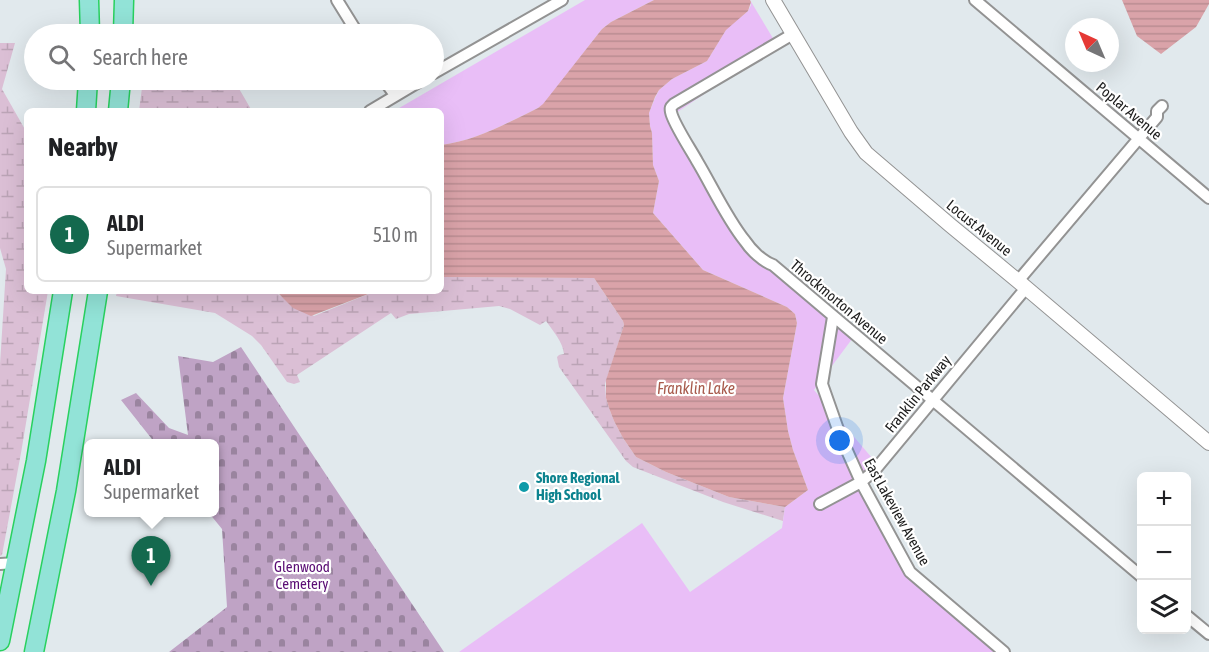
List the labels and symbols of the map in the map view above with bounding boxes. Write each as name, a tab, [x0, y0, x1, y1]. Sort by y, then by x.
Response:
north arrow	[1065, 18, 1119, 72]
street label: Poplar Avenue	[1093, 78, 1166, 143]
street label: Locust Avenue	[943, 196, 1015, 259]
street label: Throckmorton Avenue	[787, 256, 891, 347]
street label: Franklin Parkway	[881, 352, 954, 436]
water label: Franklin Lake	[657, 379, 735, 397]
your location	[825, 426, 854, 455]
street label: East Lakeview Avenue	[861, 455, 934, 568]
place label: Shore Regional High School	[536, 469, 620, 503]
marker: Shore Regional High School	[517, 480, 531, 494]
pin: 1	[132, 536, 170, 586]
park label: Glenwood Cemetery	[274, 558, 330, 592]

